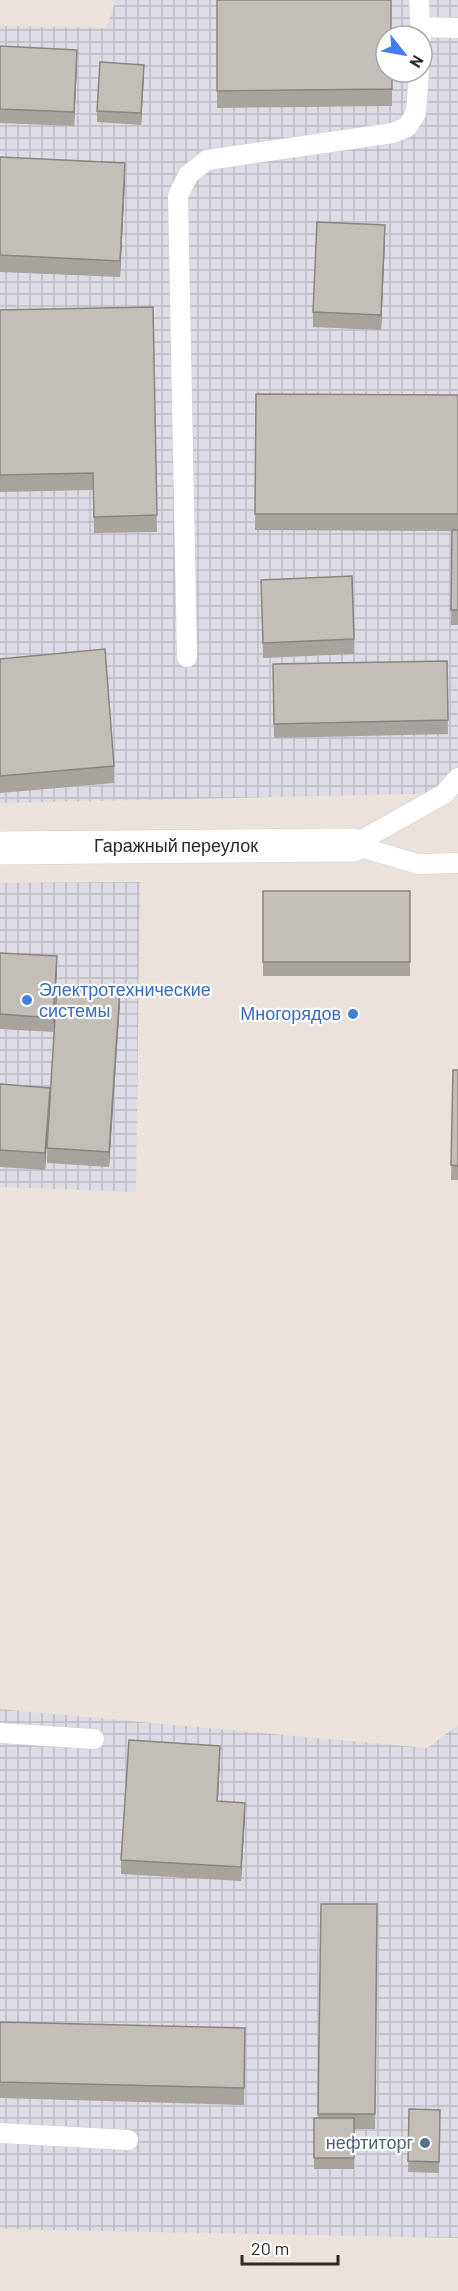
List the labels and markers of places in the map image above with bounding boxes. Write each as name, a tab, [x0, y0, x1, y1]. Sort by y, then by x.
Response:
place label: Электротехнические системы	[39, 978, 211, 1021]
marker: Электротехнические системы	[20, 993, 34, 1007]
place label: Многорядов	[240, 1002, 341, 1024]
marker: Многорядов	[346, 1007, 360, 1021]
place label: нефтиторг	[326, 2131, 413, 2153]
marker: нефтиторг	[418, 2136, 432, 2150]

